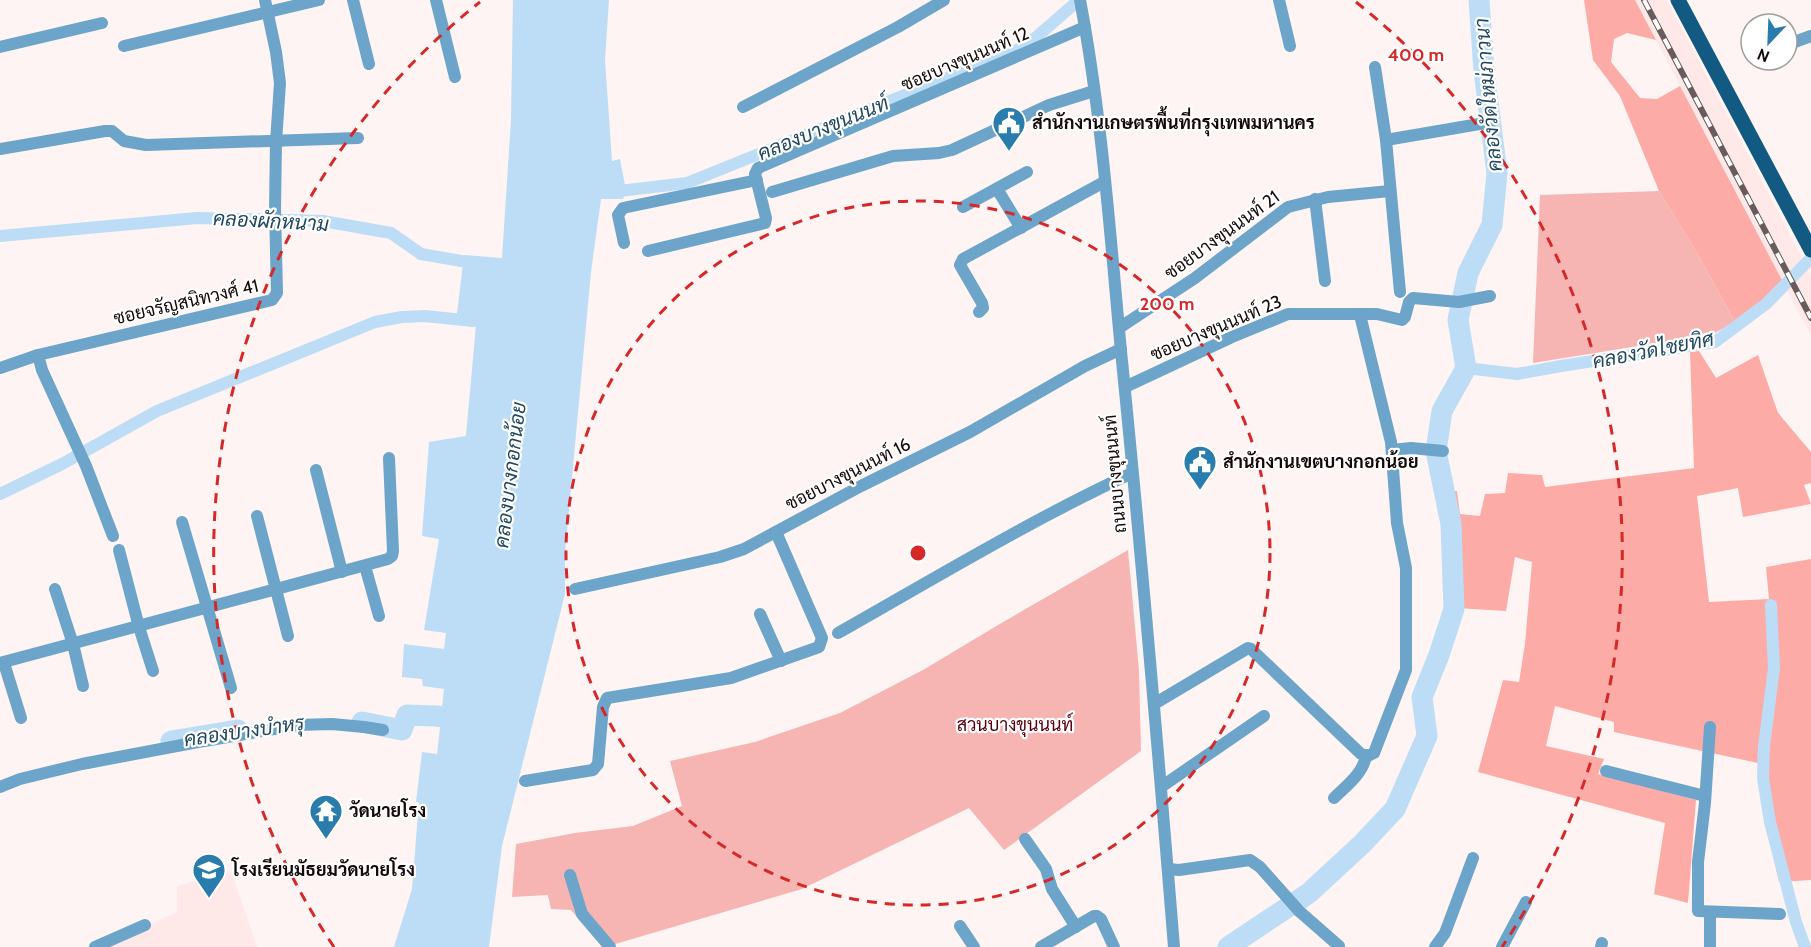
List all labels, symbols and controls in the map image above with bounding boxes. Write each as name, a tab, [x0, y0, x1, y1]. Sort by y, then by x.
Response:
north arrow	[1739, 12, 1799, 72]
water label: คลองวัดใหม่ภาวนา	[1468, 17, 1507, 173]
street label: ซอยบางขุนนนท์ 12	[897, 20, 1033, 97]
text: 400 m	[1388, 44, 1444, 66]
text: N	[1754, 44, 1772, 66]
water label: คลองบางขุนนนท์	[753, 88, 895, 167]
public building icon: สำนักงานเกษตรพื้นที่กรุงเทพมหานคร	[991, 105, 1027, 152]
place label: สำนักงานเกษตรพื้นที่กรุงเทพมหานคร	[1032, 106, 1315, 137]
street label: ซอยบางขุนนนท์ 21	[1159, 184, 1284, 285]
water label: คลองผักหนาม	[213, 206, 329, 236]
street label: ซอยจรัญสนิทวงศ์ 41	[111, 273, 261, 329]
street label: ซอยบางขุนนนท์ 23	[1146, 289, 1285, 367]
text: 200 m	[1140, 293, 1194, 315]
water label: คลองวัดไชยทิศ	[1590, 325, 1717, 374]
water label: คลองบางกอกน้อย	[488, 400, 531, 549]
street label: ถนนบางขุนนนท์	[1097, 414, 1132, 534]
street label: ซอยบางขุนนนท์ 16	[781, 431, 915, 516]
public building icon: สำนักงานเขตบางกอกน้อย	[1182, 444, 1218, 491]
place label: สำนักงานเขตบางกอกน้อย	[1223, 450, 1419, 473]
centre of rings	[908, 543, 928, 563]
water label: คลองบางบำหรุ	[182, 711, 307, 753]
park label: สวนบางขุนนนท์	[957, 712, 1073, 737]
temple icon: วัดนายโรง	[308, 793, 344, 840]
place label: วัดนายโรง	[349, 798, 426, 822]
school or university icon: โรงเรียนมัธยมวัดนายโรง	[191, 852, 227, 899]
place label: โรงเรียนมัธยมวัดนายโรง	[231, 857, 415, 881]

